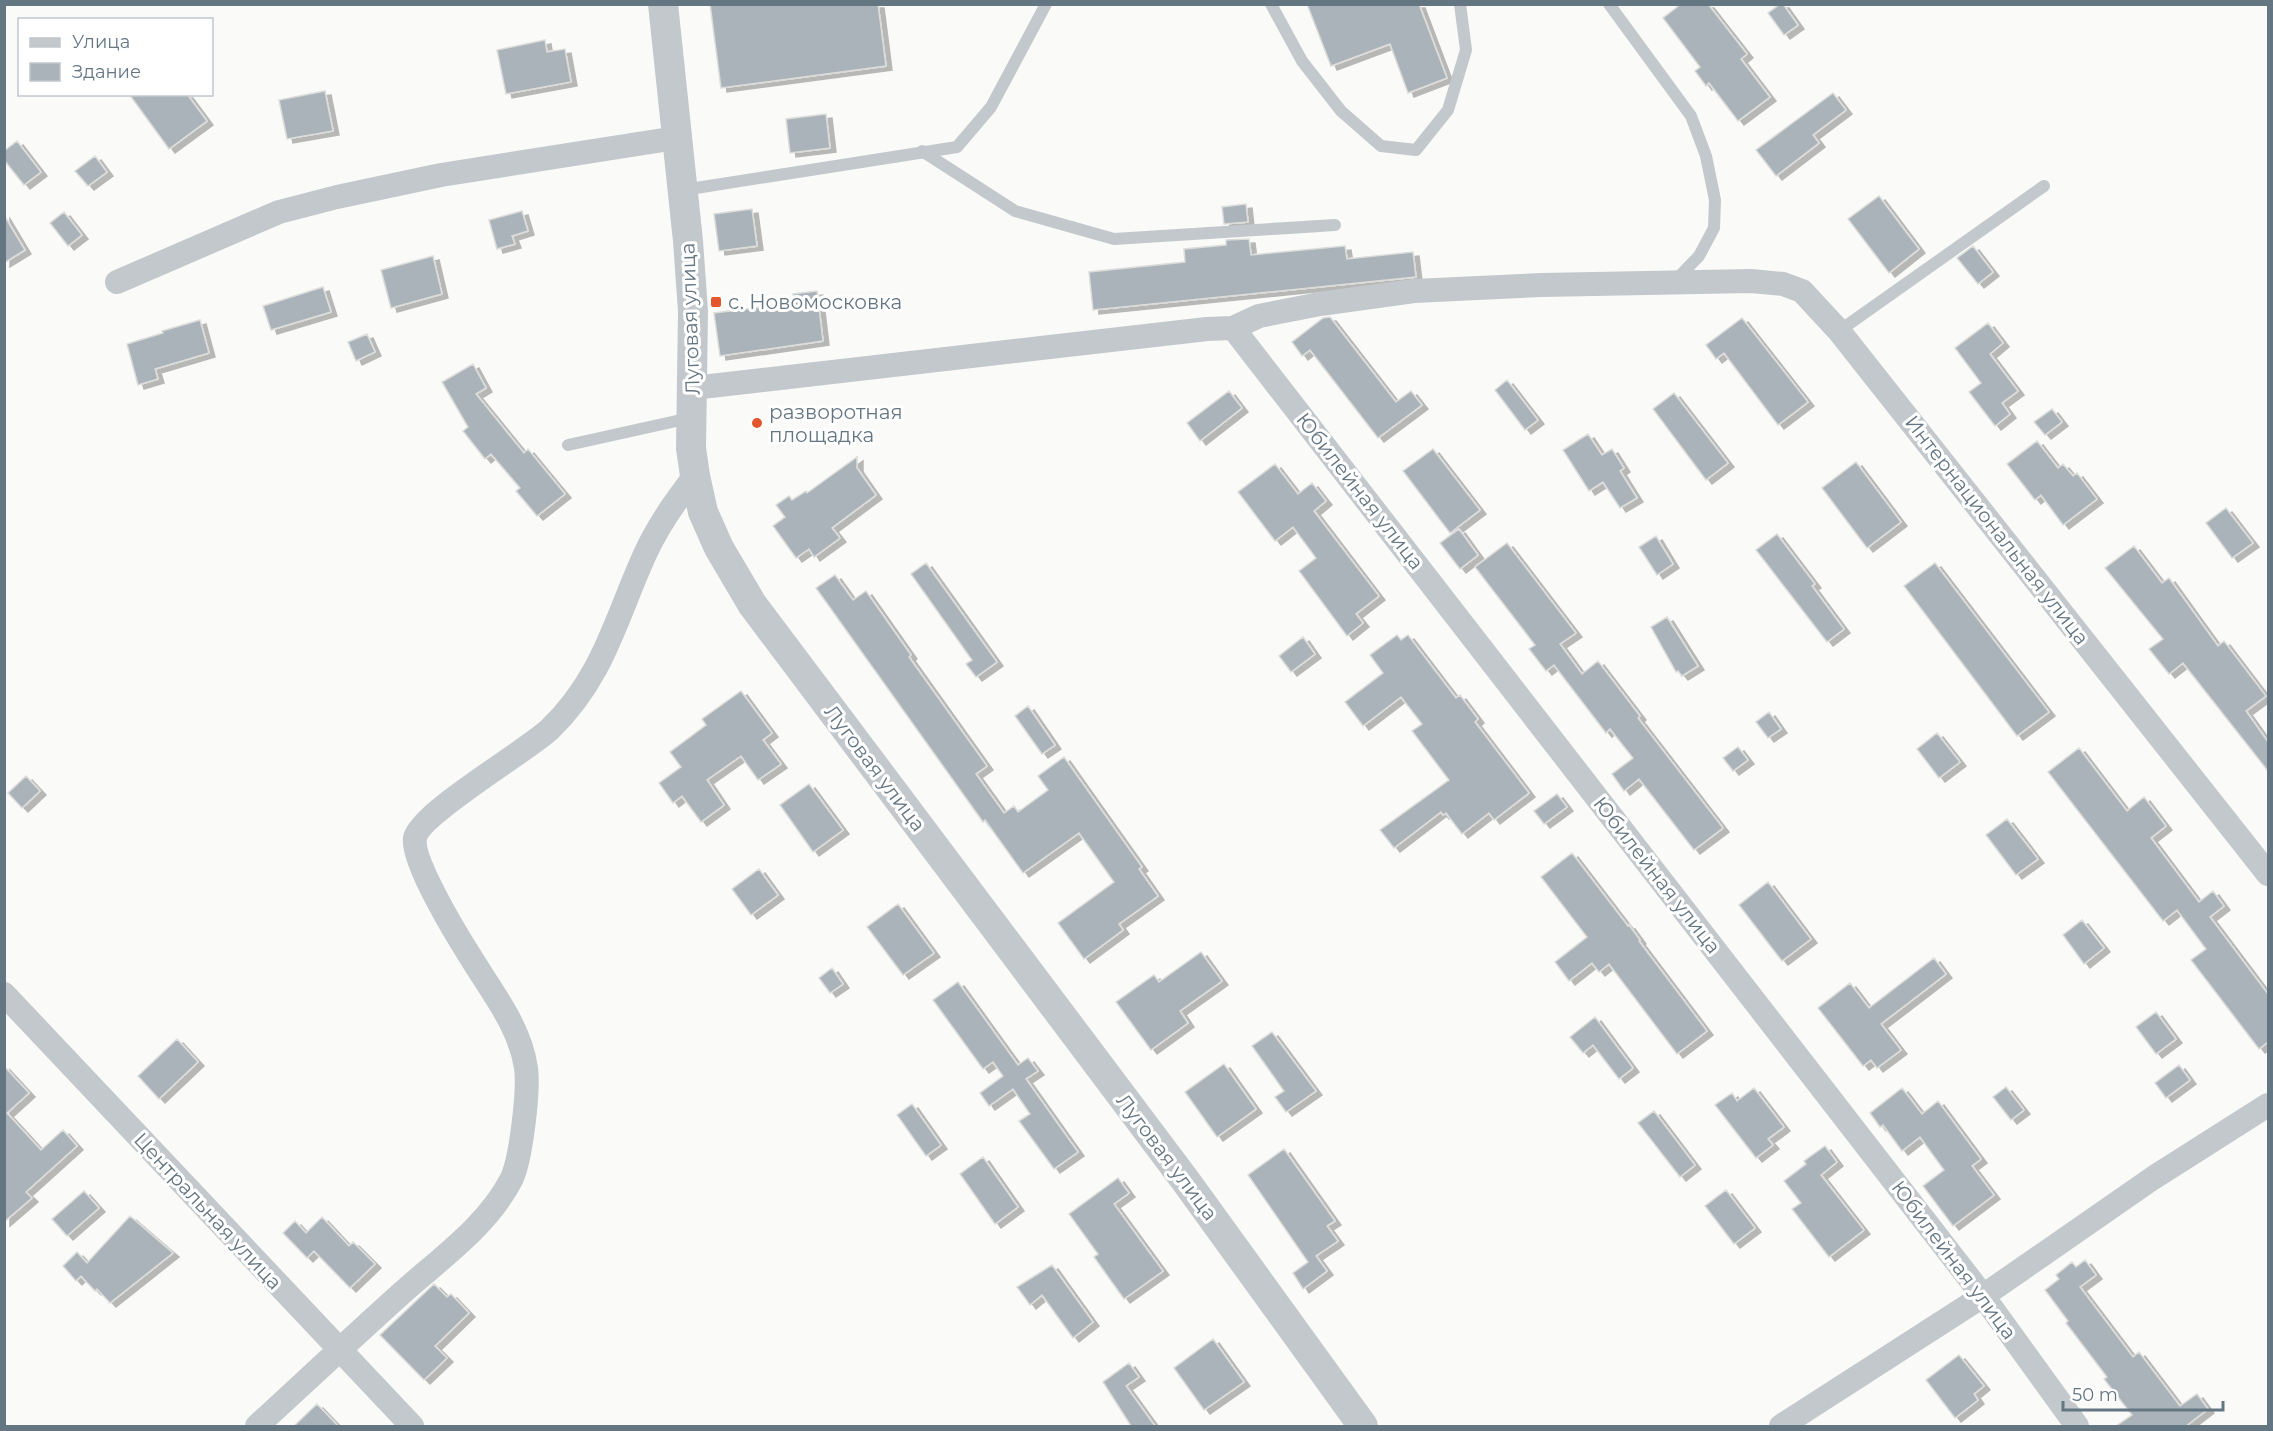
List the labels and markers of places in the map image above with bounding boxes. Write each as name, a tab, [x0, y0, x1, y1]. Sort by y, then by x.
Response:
place label: с. Новомосковка	[728, 290, 902, 314]
marker: с. Новомосковка	[709, 295, 723, 309]
place label: разворотная площадка	[769, 400, 903, 447]
marker: разворотная площадка	[750, 416, 764, 430]

